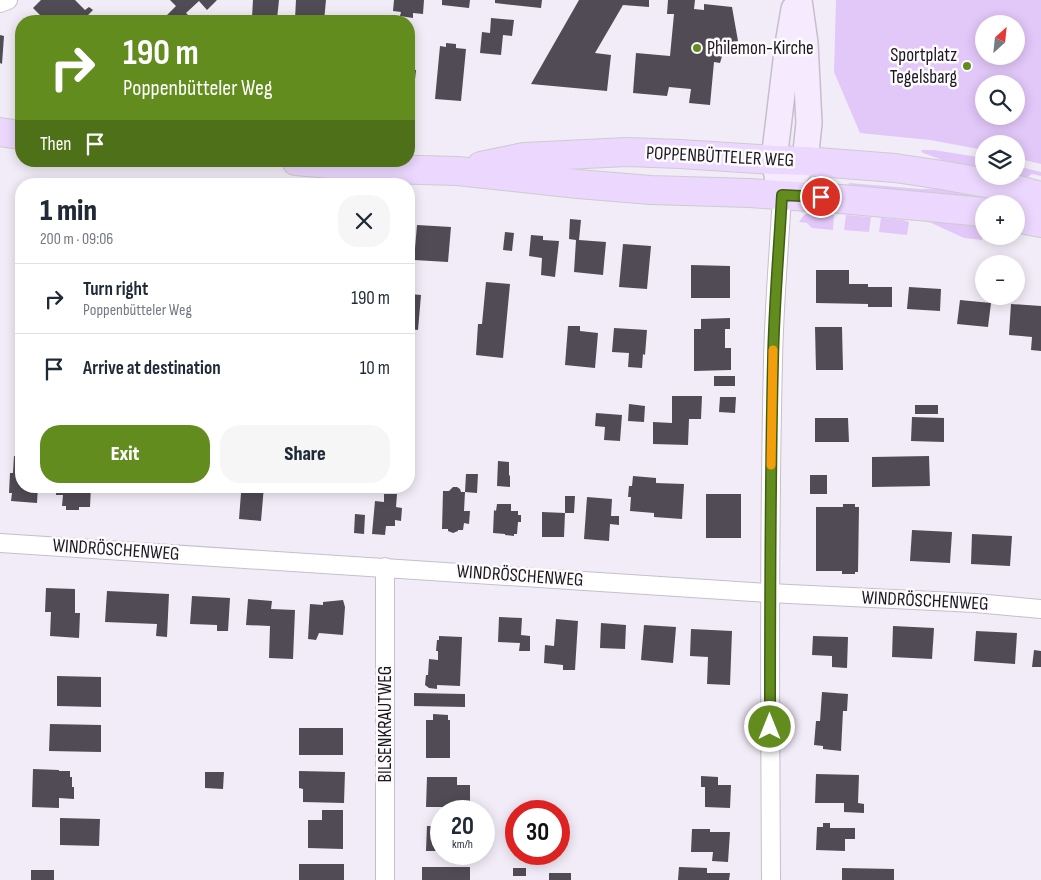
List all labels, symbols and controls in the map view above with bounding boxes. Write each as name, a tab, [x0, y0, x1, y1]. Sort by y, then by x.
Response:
north arrow	[975, 15, 1025, 65]
map controls	[975, 15, 1025, 305]
text: 190 m	[123, 32, 199, 75]
icon: right	[40, 35, 105, 100]
place label: Philemon-Kirche	[707, 37, 814, 60]
marker: Philemon-Kirche	[691, 42, 703, 54]
place label: Sportplatz Tegelsbarg	[890, 44, 957, 89]
marker: Sportplatz Tegelsbarg	[961, 60, 973, 72]
text: Poppenbütteler Weg	[123, 75, 273, 102]
button: search	[975, 75, 1025, 125]
icon: arrive	[81, 130, 109, 158]
text: Then	[40, 133, 71, 156]
button: layers	[975, 135, 1025, 185]
street label: POPPENBÜTTELER WEG	[645, 142, 795, 172]
pin	[800, 176, 842, 218]
icon: arrive	[807, 183, 835, 211]
text: 1 min	[40, 193, 97, 229]
button: close	[338, 195, 390, 247]
button: +	[975, 195, 1025, 245]
text: 200 m · 09:06	[40, 230, 113, 249]
button: −	[975, 255, 1025, 305]
text: Turn right	[83, 278, 148, 301]
icon: right	[40, 285, 68, 313]
text: 190 m	[351, 287, 390, 310]
text: Poppenbütteler Weg	[83, 301, 192, 320]
icon: arrive	[40, 355, 68, 383]
text: Arrive at destination	[83, 357, 221, 380]
text: 10 m	[360, 357, 390, 380]
button: Exit	[40, 425, 210, 483]
button: Share	[220, 425, 390, 483]
street label: WINDRÖSCHENWEG	[52, 534, 180, 566]
street label: WINDRÖSCHENWEG	[456, 560, 584, 592]
street label: WINDRÖSCHENWEG	[861, 586, 989, 616]
street label: BILSENKRAUTWEG	[374, 666, 397, 782]
position arrow	[743, 700, 795, 752]
speed limit sign: 30	[505, 800, 570, 865]
text: 20	[451, 811, 474, 842]
text: km/h	[452, 837, 473, 852]

